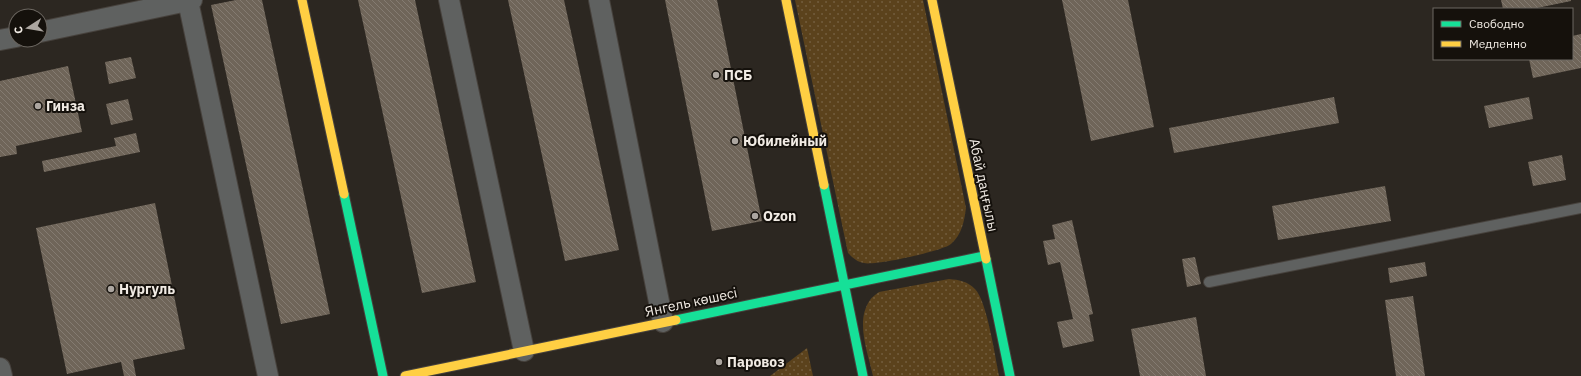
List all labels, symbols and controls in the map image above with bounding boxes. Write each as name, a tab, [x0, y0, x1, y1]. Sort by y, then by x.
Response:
north arrow	[8, 8, 48, 48]
legend	[1433, 8, 1573, 60]
text: Свободно	[1469, 16, 1525, 31]
text: С	[11, 25, 26, 35]
text: Медленно	[1469, 36, 1527, 51]
place label: ПСБ	[724, 66, 752, 84]
marker: ПСБ	[711, 70, 721, 80]
place label: Гинза	[46, 97, 85, 115]
marker: Гинза	[33, 101, 43, 111]
place label: Юбилейный	[743, 132, 827, 150]
marker: Юбилейный	[730, 136, 740, 146]
street label: Абай даңғылы	[965, 137, 1003, 233]
place label: Ozon	[763, 207, 796, 225]
marker: Ozon	[750, 211, 760, 221]
place label: Нургуль	[119, 280, 175, 298]
street label: Янгель көшесі	[643, 283, 739, 321]
marker: Нургуль	[106, 284, 116, 294]
place label: Паровоз	[727, 353, 785, 371]
marker: Паровоз	[714, 357, 724, 367]

